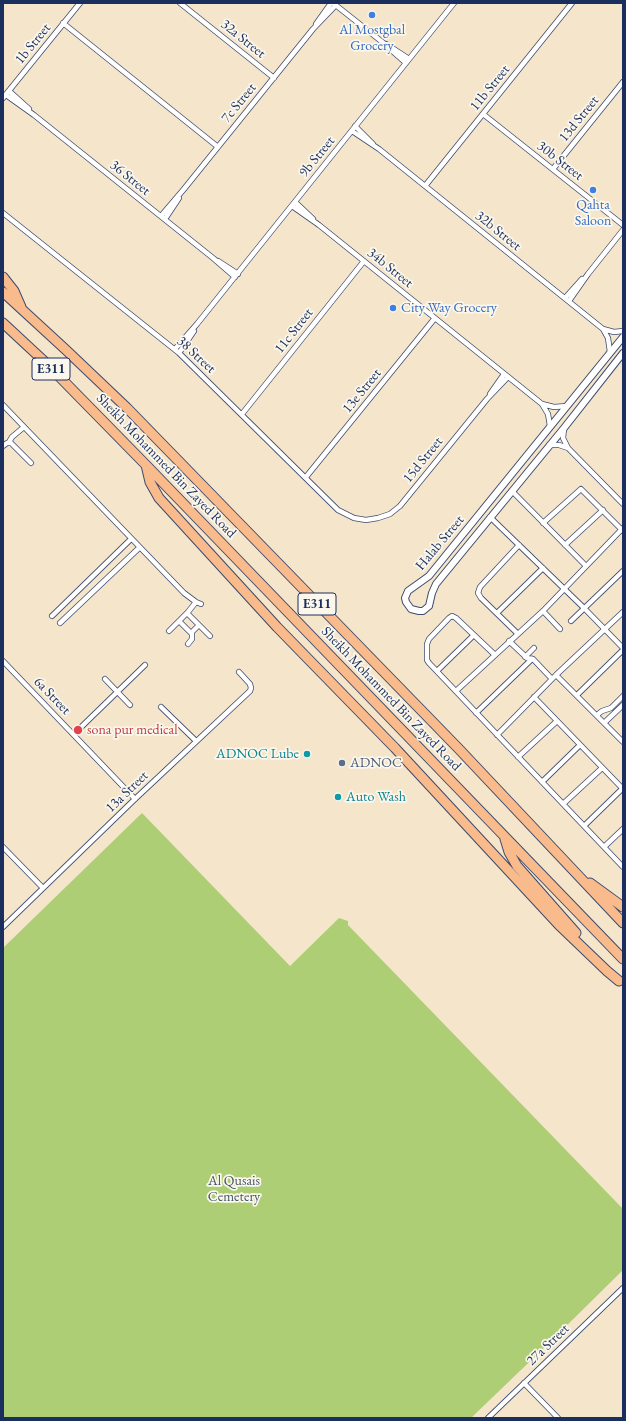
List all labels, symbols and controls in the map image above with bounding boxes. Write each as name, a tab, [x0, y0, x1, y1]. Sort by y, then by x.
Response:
marker: Al Mostgbal Grocery	[367, 10, 377, 20]
street label: 32a Street	[217, 16, 269, 62]
street label: 1b Street	[12, 20, 54, 68]
place label: Al Mostgbal Grocery	[339, 22, 405, 54]
street label: 11b Street	[466, 62, 514, 114]
street label: 7c Street	[218, 80, 260, 126]
street label: 13d Street	[555, 93, 603, 145]
street label: 9b Street	[296, 133, 338, 181]
street label: 30b Street	[533, 138, 587, 184]
street label: 36 Street	[106, 157, 154, 199]
marker: Qahta Saloon	[588, 185, 598, 195]
place label: Qahta Saloon	[575, 197, 611, 230]
street label: 32b Street	[472, 207, 524, 255]
street label: 34b Street	[364, 244, 416, 292]
place label: City Way Grocery	[401, 300, 497, 316]
marker: City Way Grocery	[388, 303, 398, 313]
street label: 11c Street	[271, 305, 317, 357]
street label: 38 Street	[173, 333, 219, 377]
road number: E311	[32, 358, 70, 380]
street label: 13e Street	[339, 365, 385, 417]
street label: Sheikh Mohammed Bin Zayed Road	[93, 390, 239, 542]
street label: 15d Street	[399, 434, 447, 486]
street label: Halab Street	[412, 512, 468, 574]
road number: E311	[298, 593, 336, 615]
street label: Sheikh Mohammed Bin Zayed Road	[318, 623, 464, 775]
street label: 6a Street	[30, 674, 74, 718]
place label: sona pur medical	[87, 722, 178, 738]
marker: sona pur medical	[72, 724, 84, 736]
place label: ADNOC Lube	[216, 746, 299, 762]
marker: ADNOC Lube	[302, 749, 312, 759]
place label: ADNOC	[350, 755, 402, 771]
marker: ADNOC	[337, 758, 347, 768]
street label: 13a Street	[102, 768, 152, 816]
place label: Auto Wash	[346, 789, 406, 805]
marker: Auto Wash	[333, 792, 343, 802]
park label: Al Qusais Cemetery	[208, 1173, 260, 1206]
street label: 27a Street	[523, 1321, 573, 1369]

